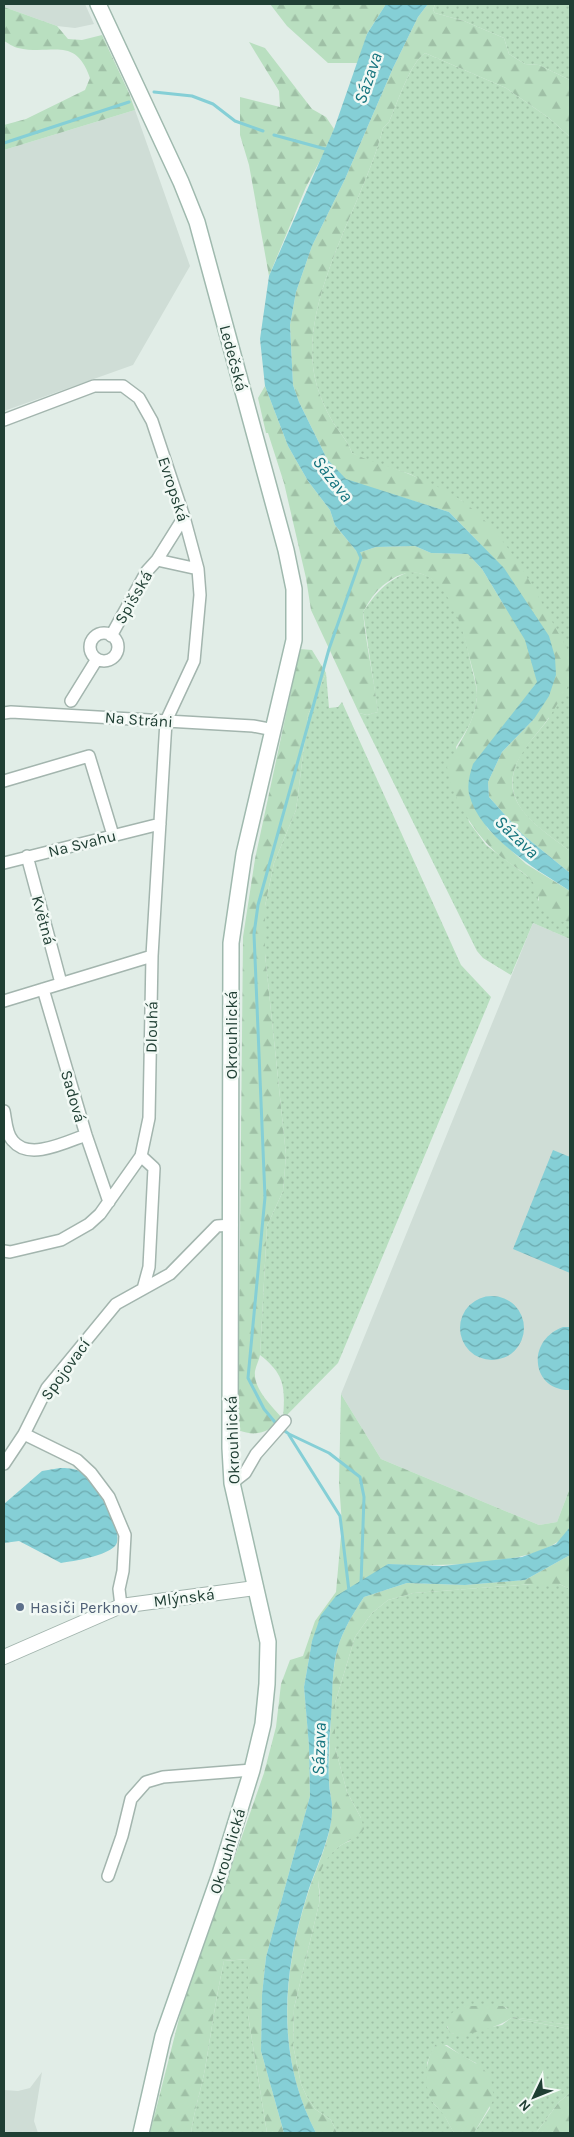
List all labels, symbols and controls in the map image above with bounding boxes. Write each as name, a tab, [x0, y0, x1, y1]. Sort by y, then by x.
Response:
water label: Sázava	[349, 49, 387, 107]
street label: Ledečská	[216, 323, 251, 393]
water label: Sázava	[308, 451, 358, 507]
street label: Evropská	[154, 454, 193, 524]
street label: Spišská	[111, 567, 156, 627]
street label: Na Stráni	[104, 708, 174, 731]
water label: Sázava	[490, 811, 544, 863]
street label: Na Svahu	[46, 826, 118, 861]
street label: Květná	[28, 893, 59, 947]
street label: Okrouhlická	[222, 991, 241, 1079]
street label: Dlouhá	[142, 1001, 161, 1053]
street label: Sadová	[57, 1068, 90, 1125]
street label: Spojovací	[37, 1335, 94, 1404]
street label: Okrouhlická	[221, 1395, 244, 1485]
street label: Mlýnská	[152, 1584, 216, 1611]
place label: Hasiči Perknov	[30, 1598, 138, 1617]
marker: Hasiči Perknov	[14, 1601, 26, 1613]
water label: Sázava	[307, 1722, 331, 1776]
street label: Okrouhlická	[205, 1806, 250, 1896]
north arrow	[509, 2072, 559, 2122]
text: N	[515, 2096, 535, 2115]

